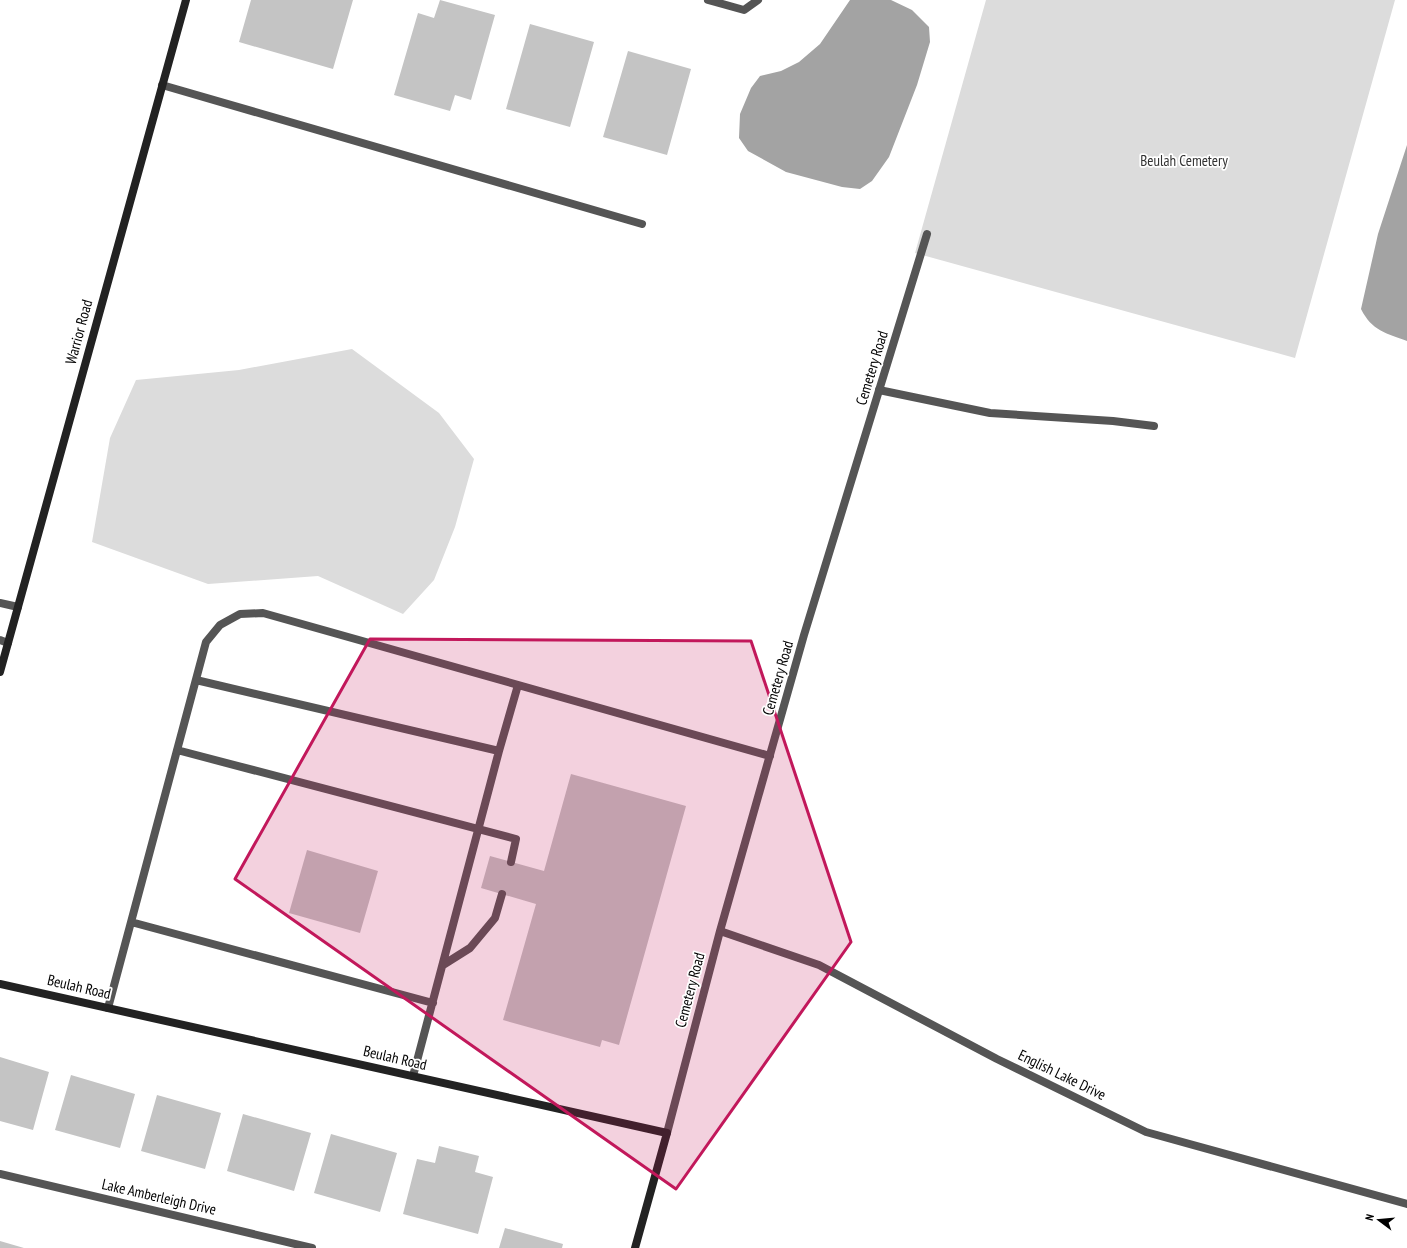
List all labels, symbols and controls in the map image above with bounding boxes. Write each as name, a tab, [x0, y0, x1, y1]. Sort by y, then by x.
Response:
park label: Beulah Cemetery	[1140, 151, 1228, 170]
street label: Warrior Road	[61, 297, 96, 366]
street label: Cemetery Road	[851, 328, 892, 407]
street label: Cemetery Road	[758, 638, 797, 717]
street label: Cemetery Road	[670, 950, 709, 1029]
street label: Beulah Road	[45, 970, 113, 1003]
street label: Beulah Road	[361, 1041, 429, 1074]
street label: English Lake Drive	[1015, 1045, 1109, 1104]
street label: Lake Amberleigh Drive	[100, 1174, 218, 1219]
north arrow	[1359, 1200, 1399, 1240]
text: N	[1362, 1212, 1377, 1222]

